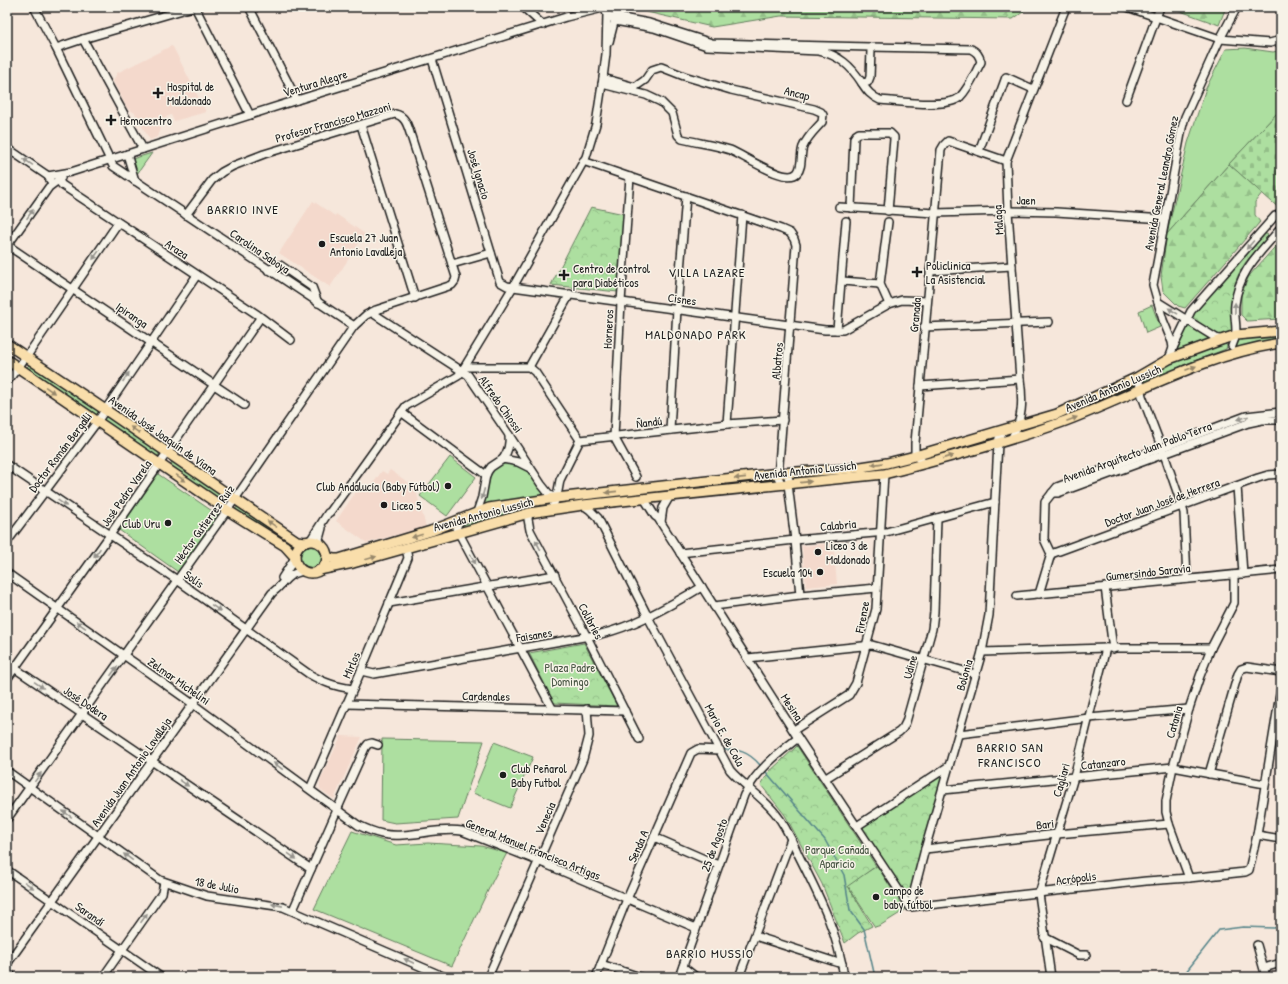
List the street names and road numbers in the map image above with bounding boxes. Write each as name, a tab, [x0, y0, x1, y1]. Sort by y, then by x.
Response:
street label: Ventura Alegre	[281, 65, 349, 101]
street label: Ancap	[782, 82, 812, 104]
street label: Profesor Francisco Mazzoni	[273, 97, 393, 147]
street label: Avenida General Leandro Gómez	[1140, 114, 1182, 252]
street label: José Ignacio	[463, 147, 495, 201]
street label: Jaen	[1016, 191, 1036, 209]
street label: Malaga	[988, 204, 1008, 235]
street label: Carolina Saboya	[227, 225, 294, 278]
street label: Araza	[162, 235, 192, 263]
street label: Cisnes	[667, 289, 698, 309]
street label: Granada	[905, 297, 925, 333]
street label: Ipiranga	[113, 298, 152, 332]
street label: Horneros	[598, 309, 618, 349]
street label: Albatros	[767, 342, 787, 380]
street label: Avenida Antonio Lussich	[1062, 360, 1164, 416]
street label: Alfredo Chiossi	[475, 372, 527, 436]
street label: Avenida José Joaquín de Viana	[105, 391, 221, 479]
street label: Doctor Román Bergalli	[24, 408, 96, 496]
street label: Ñandú	[635, 412, 663, 432]
street label: Avenida Arquitecto Juan Pablo Terra	[1060, 417, 1214, 487]
street label: José Pedro Varela	[97, 456, 155, 530]
street label: Avenida Antonio Lussich	[753, 456, 857, 484]
street label: Doctor Juan José de Herrera	[1102, 473, 1222, 531]
street label: Héctor Gutierrez Ruiz	[170, 481, 238, 567]
street label: Avenida Antonio Lussich	[431, 493, 535, 535]
street label: Calabria	[819, 515, 857, 535]
street label: Gumersindo Saravia	[1105, 559, 1191, 585]
street label: Solís	[181, 566, 208, 592]
street label: Firenze	[850, 599, 873, 635]
street label: Colibríes	[574, 600, 608, 643]
street label: Faisanes	[514, 624, 553, 646]
street label: Mirlos	[338, 649, 364, 681]
street label: Zelmar Michelini	[144, 653, 214, 709]
street label: Udine	[898, 653, 922, 681]
street label: Bolonia	[951, 657, 977, 693]
street label: José Dodera	[60, 682, 112, 724]
street label: Cardenales	[462, 687, 511, 705]
street label: Mesina	[777, 690, 807, 724]
street label: Mario E. de Cola	[701, 701, 749, 770]
street label: Catania	[1161, 704, 1187, 740]
street label: Avenida Juan Antonio Lavalleja	[87, 714, 175, 830]
street label: Catanzaro	[1080, 752, 1126, 774]
street label: Cagliari	[1048, 761, 1074, 799]
street label: Venecia	[530, 799, 560, 837]
street label: General Manuel Francisco Artigas	[463, 814, 603, 884]
street label: Bari	[1035, 815, 1055, 833]
street label: 25 de Agosto	[697, 816, 731, 874]
street label: Senda A	[623, 827, 653, 865]
street label: Acrópolis	[1055, 867, 1097, 889]
street label: 18 de Julio	[194, 872, 241, 898]
street label: Sarandí	[72, 898, 108, 930]

